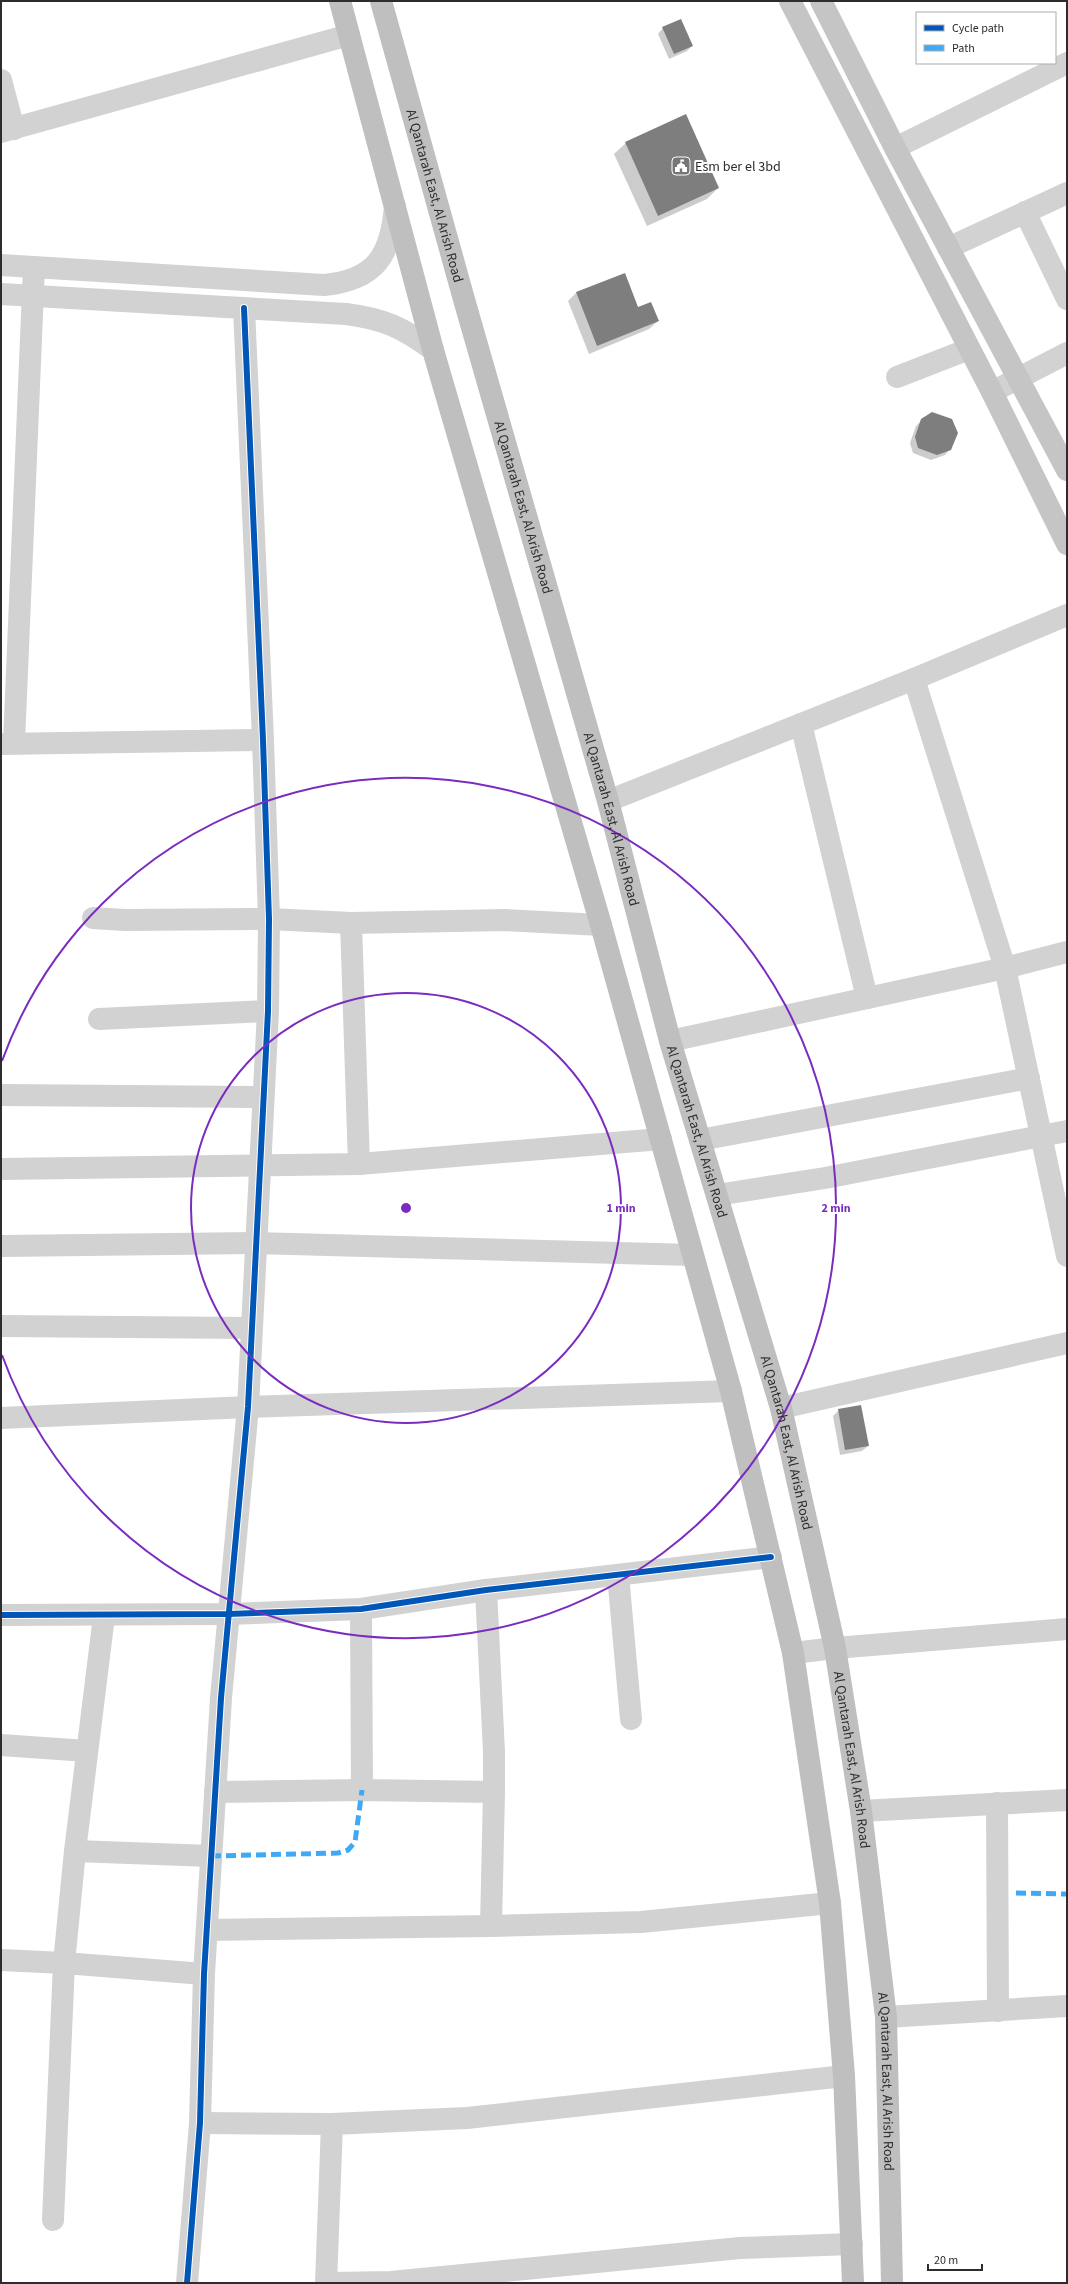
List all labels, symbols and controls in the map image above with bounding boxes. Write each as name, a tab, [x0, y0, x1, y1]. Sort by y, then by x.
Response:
legend	[916, 12, 1056, 64]
text: Cycle path	[952, 20, 1004, 37]
text: Path	[952, 40, 975, 57]
street label: Al Qantarah East, Al Arish Road	[401, 107, 468, 285]
public building icon: Esm ber el 3bd	[670, 155, 692, 177]
place label: Esm ber el 3bd	[695, 157, 781, 177]
street label: Al Qantarah East, Al Arish Road	[488, 419, 557, 596]
street label: Al Qantarah East, Al Arish Road	[578, 730, 644, 908]
street label: Al Qantarah East, Al Arish Road	[661, 1043, 732, 1220]
text: 1 min	[606, 1200, 636, 1217]
text: 2 min	[821, 1200, 851, 1217]
centre of rings	[399, 1201, 413, 1215]
street label: Al Qantarah East, Al Arish Road	[755, 1353, 817, 1532]
street label: Al Qantarah East, Al Arish Road	[828, 1670, 874, 1850]
street label: Al Qantarah East, Al Arish Road	[872, 1991, 898, 2171]
scale bar	[928, 2246, 982, 2272]
text: 20 m	[934, 2252, 958, 2269]

